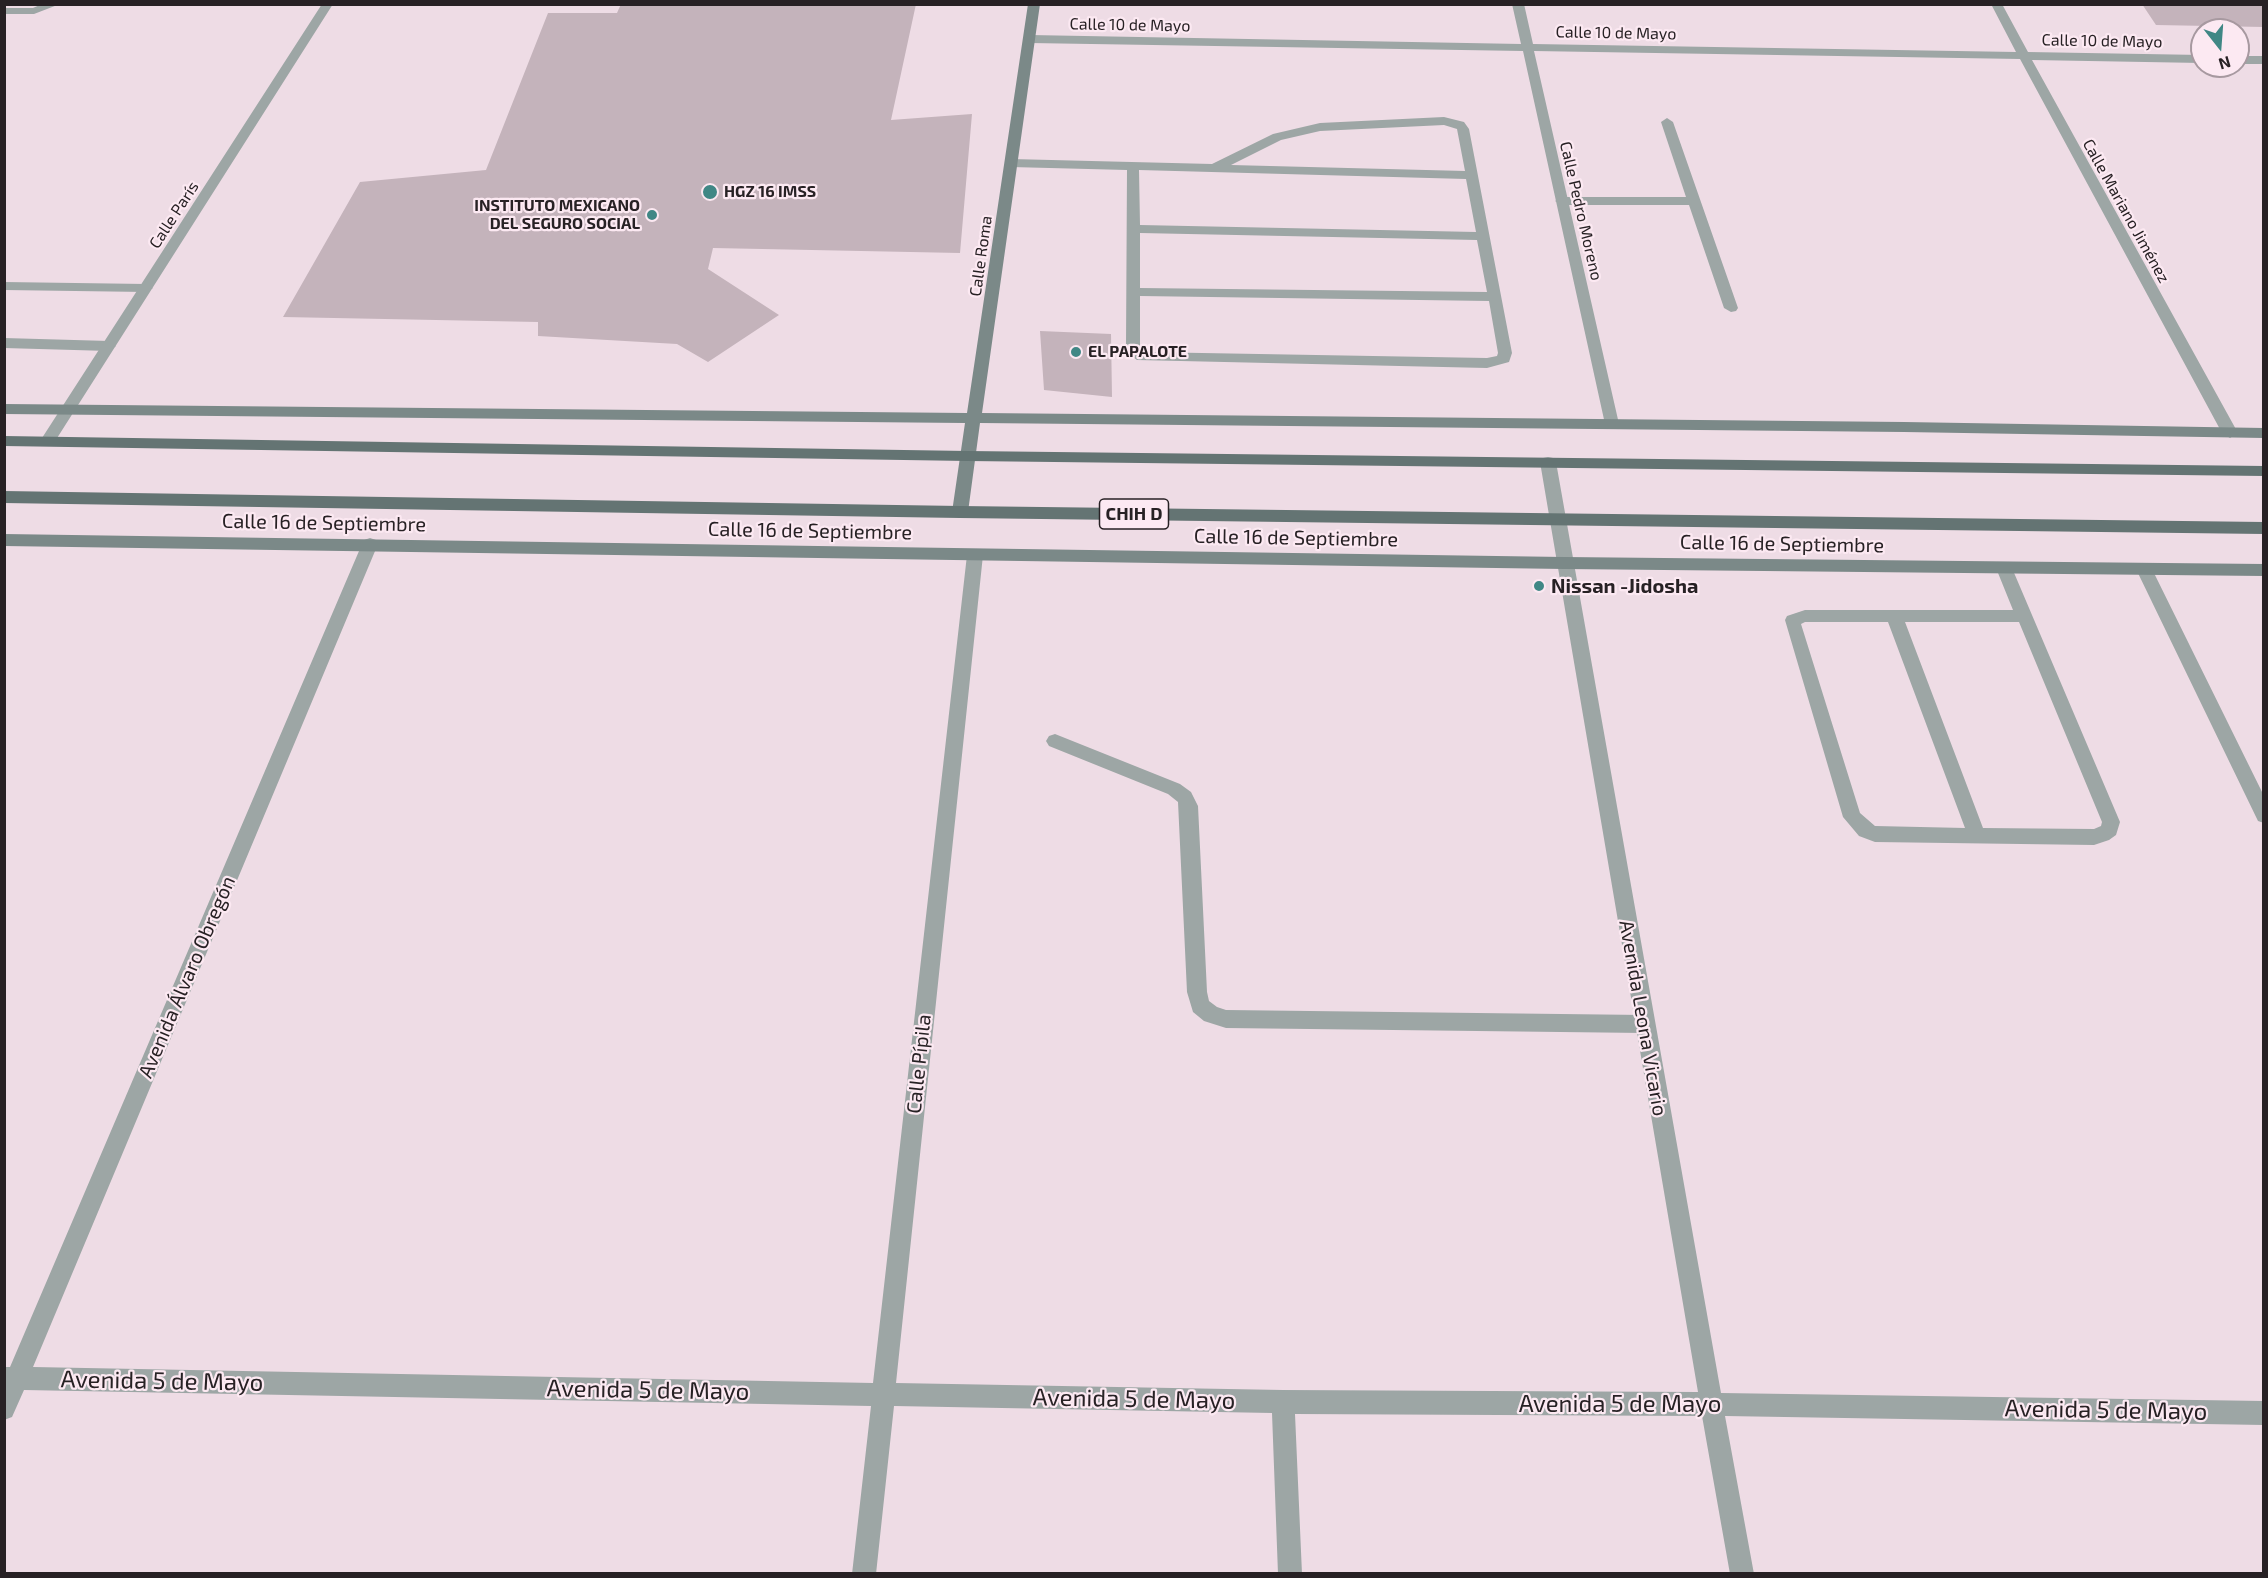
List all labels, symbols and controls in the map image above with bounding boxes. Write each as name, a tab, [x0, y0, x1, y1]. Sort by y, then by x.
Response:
street label: Calle 10 de Mayo	[1069, 14, 1191, 36]
north arrow	[2190, 18, 2250, 78]
street label: Calle 10 de Mayo	[1555, 22, 1677, 44]
street label: Calle 10 de Mayo	[2041, 30, 2163, 52]
text: N	[2217, 53, 2233, 75]
street label: Calle Mariano Jiménez	[2078, 136, 2174, 286]
street label: Calle Pedro Moreno	[1556, 140, 1606, 282]
street label: Calle París	[145, 178, 203, 252]
place label: HGZ 16 IMSS	[724, 182, 816, 202]
marker: HGZ 16 IMSS	[701, 183, 719, 201]
place label: INSTITUTO MEXICANO DEL SEGURO SOCIAL	[474, 196, 640, 234]
marker: INSTITUTO MEXICANO DEL SEGURO SOCIAL	[645, 208, 659, 222]
street label: Calle Roma	[966, 214, 996, 298]
place label: EL PAPALOTE	[1088, 342, 1187, 362]
marker: EL PAPALOTE	[1069, 345, 1083, 359]
road number: CHIH D	[1100, 499, 1168, 529]
street label: Calle 16 de Septiembre	[222, 509, 426, 537]
street label: Calle 16 de Septiembre	[708, 517, 912, 545]
street label: Calle 16 de Septiembre	[1194, 524, 1398, 552]
street label: Calle 16 de Septiembre	[1680, 530, 1884, 558]
place label: Nissan -Jidosha	[1551, 574, 1698, 598]
marker: Nissan -Jidosha	[1532, 579, 1546, 593]
street label: Avenida Álvaro Obregón	[134, 872, 240, 1082]
street label: Avenida Leona Vicario	[1614, 918, 1672, 1118]
street label: Calle Pípila	[902, 1013, 936, 1115]
street label: Avenida 5 de Mayo	[60, 1365, 264, 1397]
street label: Avenida 5 de Mayo	[546, 1374, 750, 1406]
street label: Avenida 5 de Mayo	[1032, 1383, 1236, 1415]
street label: Avenida 5 de Mayo	[1519, 1390, 1721, 1418]
street label: Avenida 5 de Mayo	[2004, 1394, 2208, 1426]

